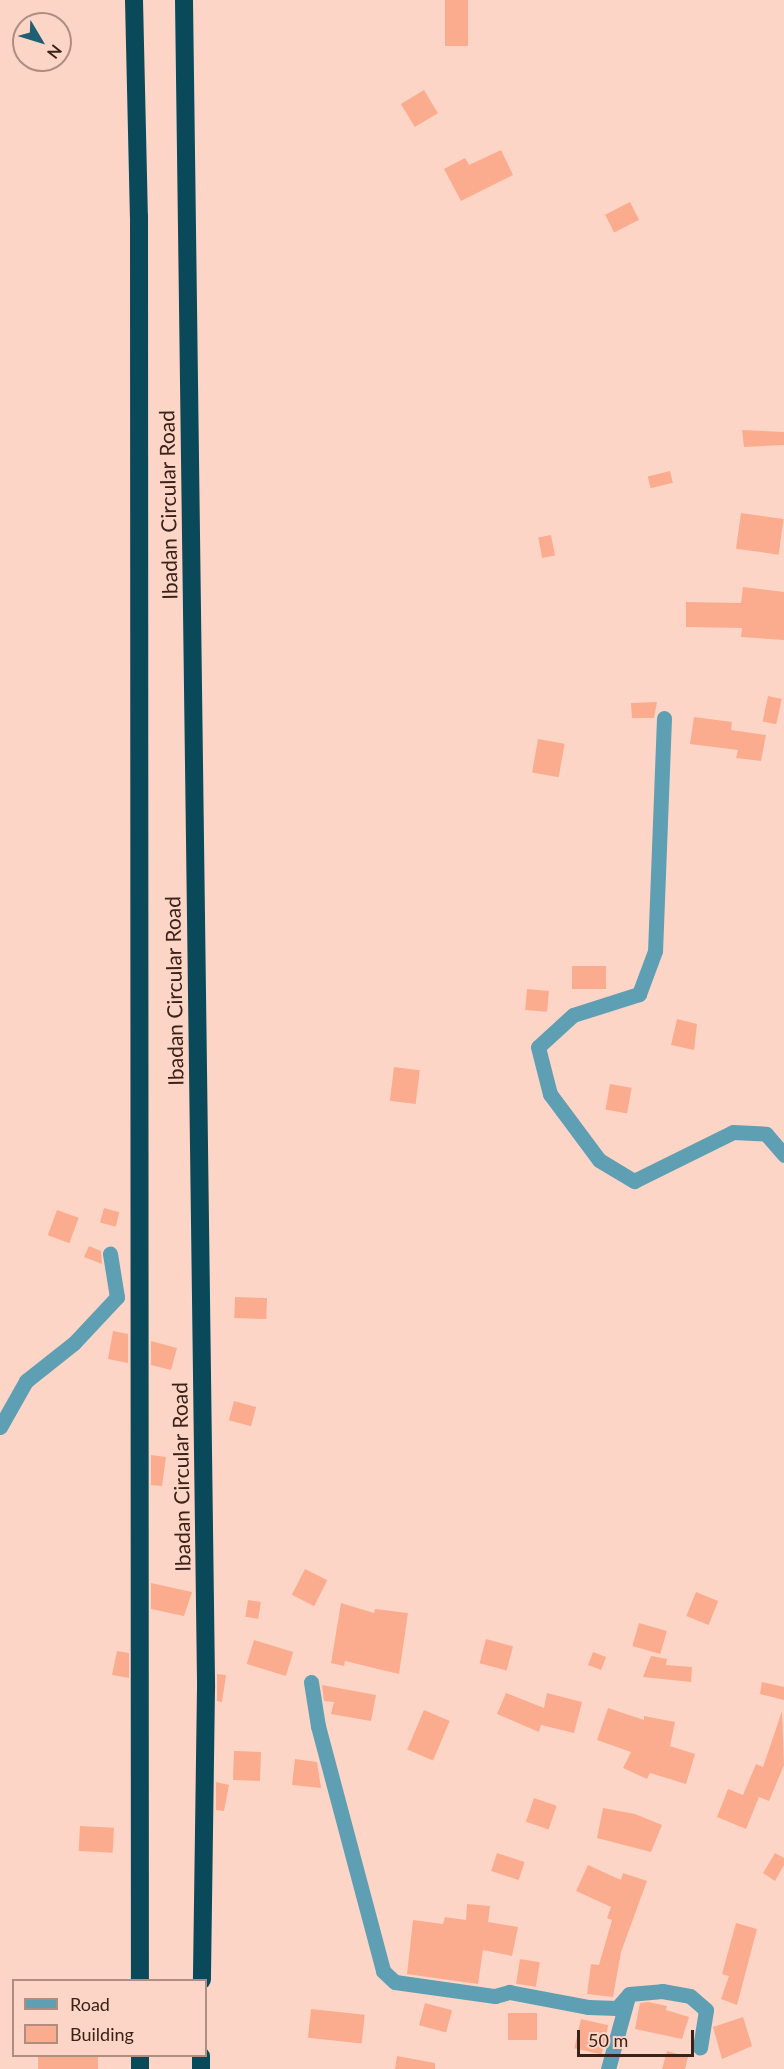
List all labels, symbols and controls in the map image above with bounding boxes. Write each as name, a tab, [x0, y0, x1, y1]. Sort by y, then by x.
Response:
north arrow	[12, 12, 72, 72]
text: N	[44, 41, 66, 63]
street label: Ibadan Circular Road	[154, 410, 182, 600]
street label: Ibadan Circular Road	[160, 896, 188, 1086]
street label: Ibadan Circular Road	[167, 1382, 195, 1572]
legend	[12, 1979, 207, 2057]
text: Road	[70, 1993, 110, 2015]
scale bar	[580, 2018, 697, 2056]
text: Building	[70, 2023, 134, 2045]
text: 50 m	[588, 2029, 628, 2051]

